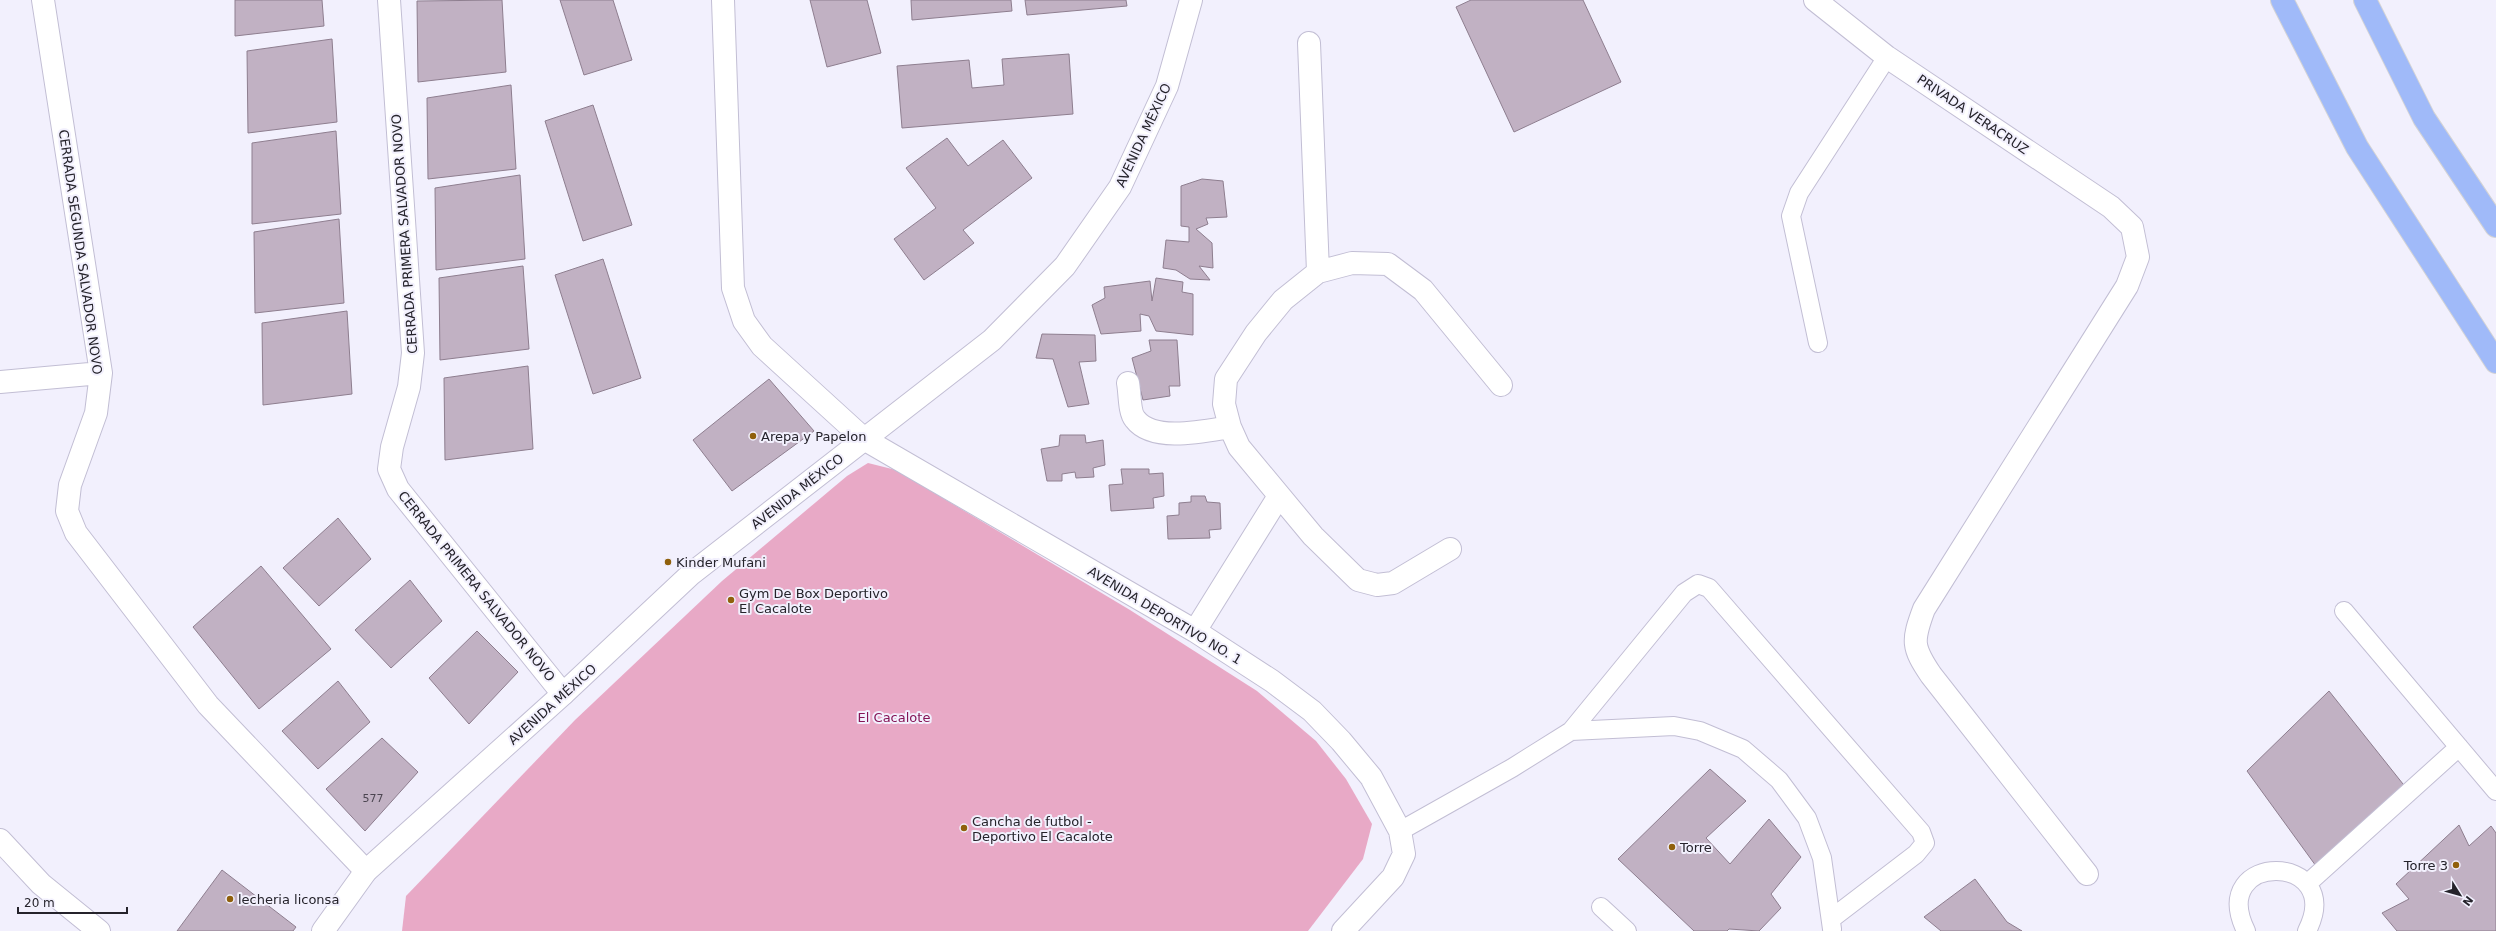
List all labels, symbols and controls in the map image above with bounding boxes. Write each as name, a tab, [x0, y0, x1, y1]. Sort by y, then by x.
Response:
street label: PRIVADA VERACRUZ	[1914, 72, 2031, 157]
street label: AVENIDA MÉXICO	[1113, 81, 1174, 190]
street label: CERRADA PRIMERA SALVADOR NOVO	[389, 114, 420, 354]
street label: CERRADA SEGUNDA SALVADOR NOVO	[56, 129, 105, 376]
place label: Arepa y Papelon	[761, 429, 866, 444]
marker: Arepa y Papelon	[748, 431, 758, 441]
street label: AVENIDA MÉXICO	[748, 451, 846, 532]
street label: CERRADA PRIMERA SALVADOR NOVO	[395, 488, 558, 684]
place label: Kinder Mufani	[676, 555, 766, 570]
marker: Kinder Mufani	[663, 557, 673, 567]
street label: AVENIDA DEPORTIVO NO. 1	[1085, 563, 1244, 667]
place label: Gym De Box Deportivo El Cacalote	[739, 586, 888, 616]
marker: Gym De Box Deportivo El Cacalote	[726, 595, 736, 605]
street label: AVENIDA MÉXICO	[505, 661, 599, 748]
park label: El Cacalote	[858, 710, 930, 725]
house number: 577	[363, 792, 384, 805]
place label: Cancha de futbol - Deportivo El Cacalote	[972, 814, 1113, 844]
marker: Cancha de futbol - Deportivo El Cacalote	[959, 823, 969, 833]
place label: Torre	[1679, 840, 1712, 855]
marker: Torre	[1667, 842, 1677, 852]
place label: Torre 3	[2403, 858, 2448, 873]
marker: Torre 3	[2451, 860, 2461, 870]
north arrow	[2440, 875, 2480, 915]
scale bar	[18, 889, 127, 915]
place label: lecheria liconsa	[238, 892, 339, 907]
text: N	[2460, 893, 2476, 908]
marker: lecheria liconsa	[225, 894, 235, 904]
text: 20 m	[24, 896, 55, 910]

